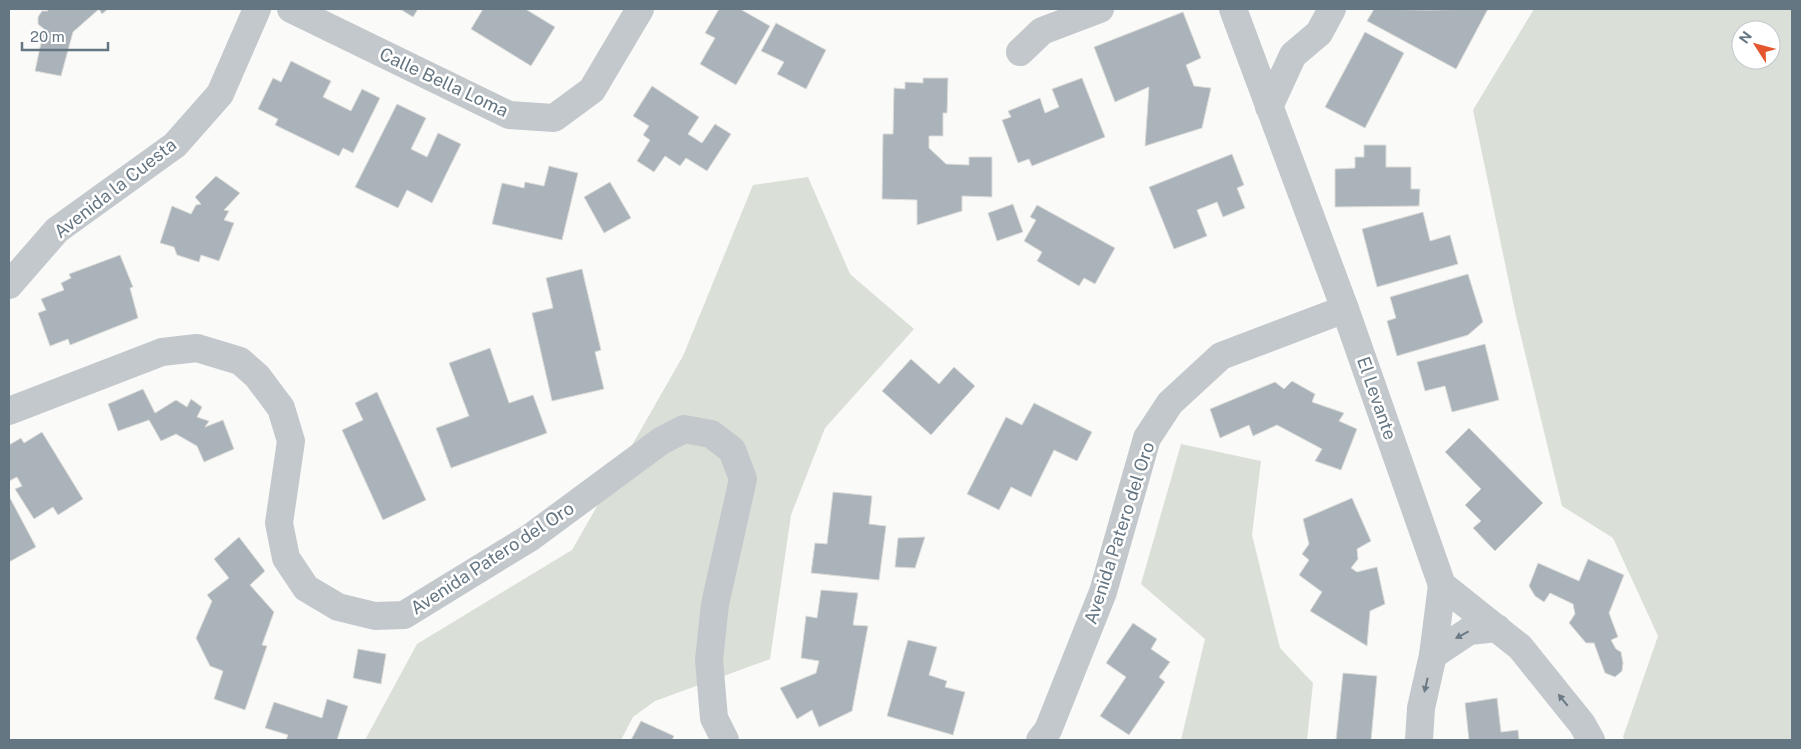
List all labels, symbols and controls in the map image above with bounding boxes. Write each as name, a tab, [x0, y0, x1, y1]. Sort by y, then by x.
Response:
scale bar	[22, 20, 109, 52]
north arrow	[1731, 20, 1781, 70]
text: 20 m	[30, 28, 65, 45]
text: N	[1736, 28, 1755, 46]
street label: Calle Bella Loma	[376, 43, 512, 121]
street label: Avenida la Cuesta	[50, 134, 180, 242]
street label: El Levante	[1353, 354, 1401, 442]
street label: Avenida Patero del Oro	[1080, 439, 1158, 627]
street label: Avenida Patero del Oro	[406, 497, 578, 619]
one-way arrow	[1455, 631, 1470, 639]
one-way arrow	[1422, 678, 1430, 693]
one-way arrow	[1558, 694, 1569, 707]

